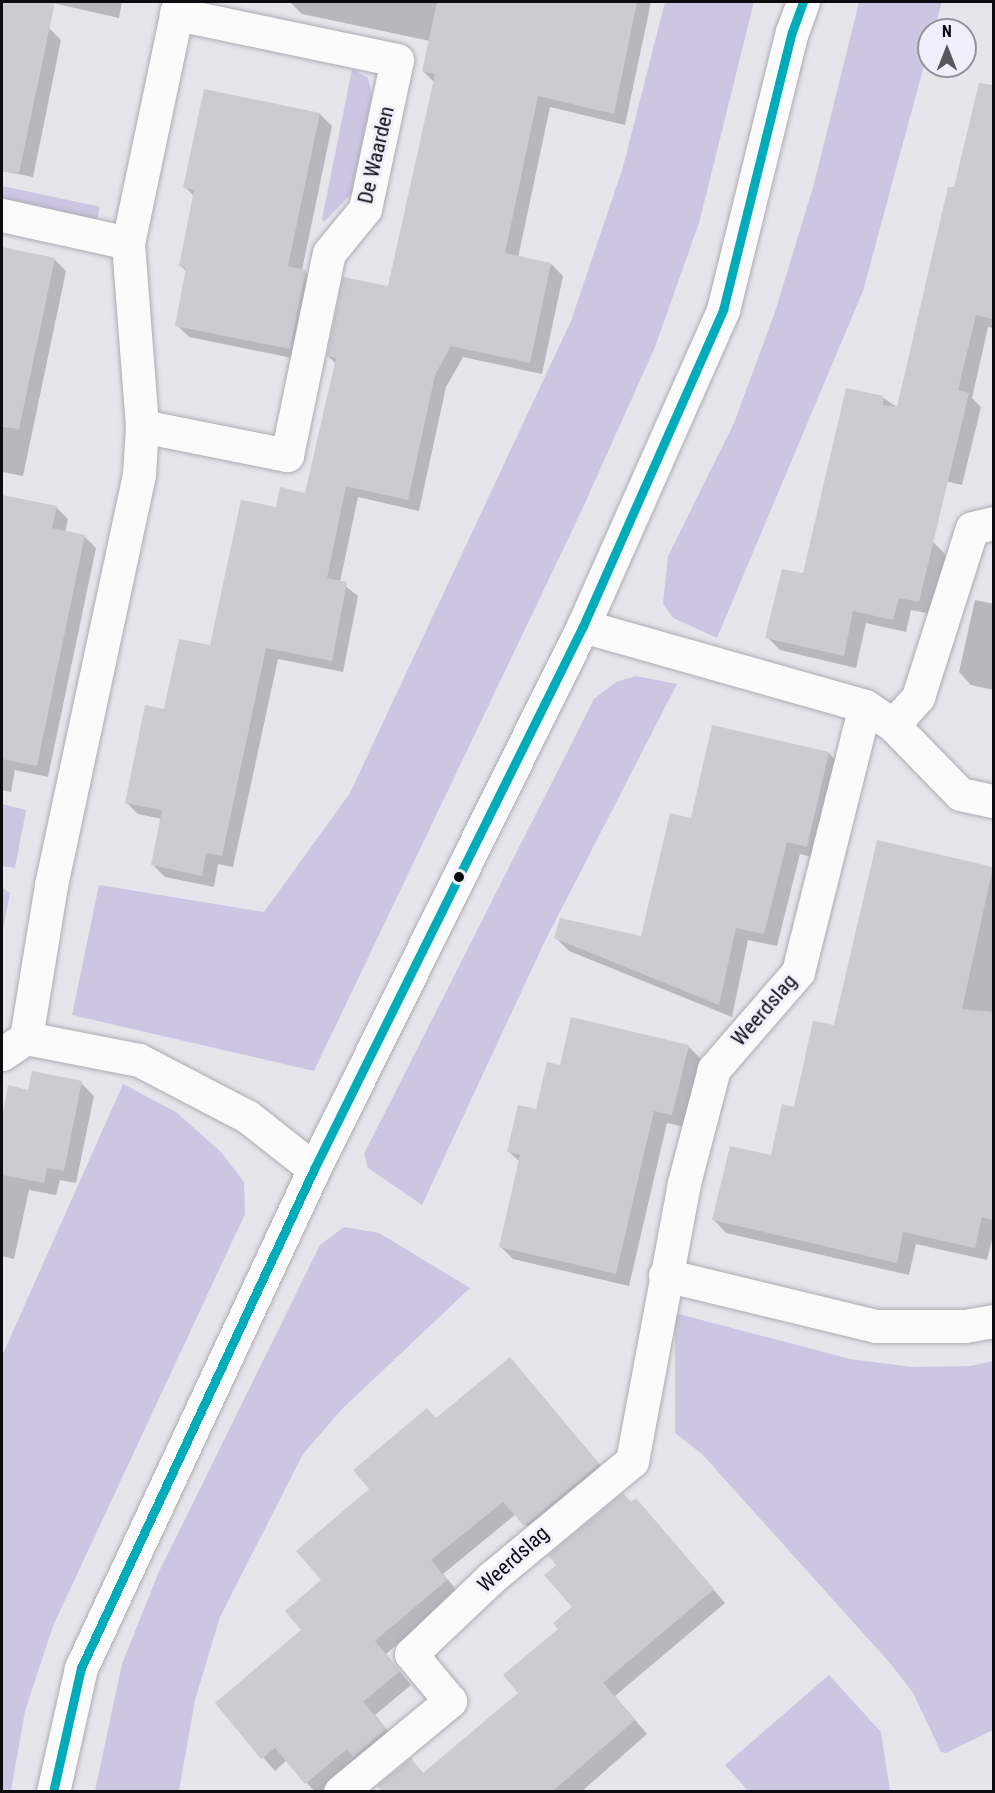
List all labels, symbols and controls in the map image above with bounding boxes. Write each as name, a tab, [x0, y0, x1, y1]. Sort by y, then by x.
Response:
north arrow	[917, 18, 977, 78]
text: N	[942, 22, 952, 41]
street label: De Waarden	[353, 104, 399, 206]
unlabelled marker	[453, 871, 465, 883]
street label: Weerdslag	[726, 969, 802, 1051]
street label: Weerdslag	[472, 1521, 554, 1597]

